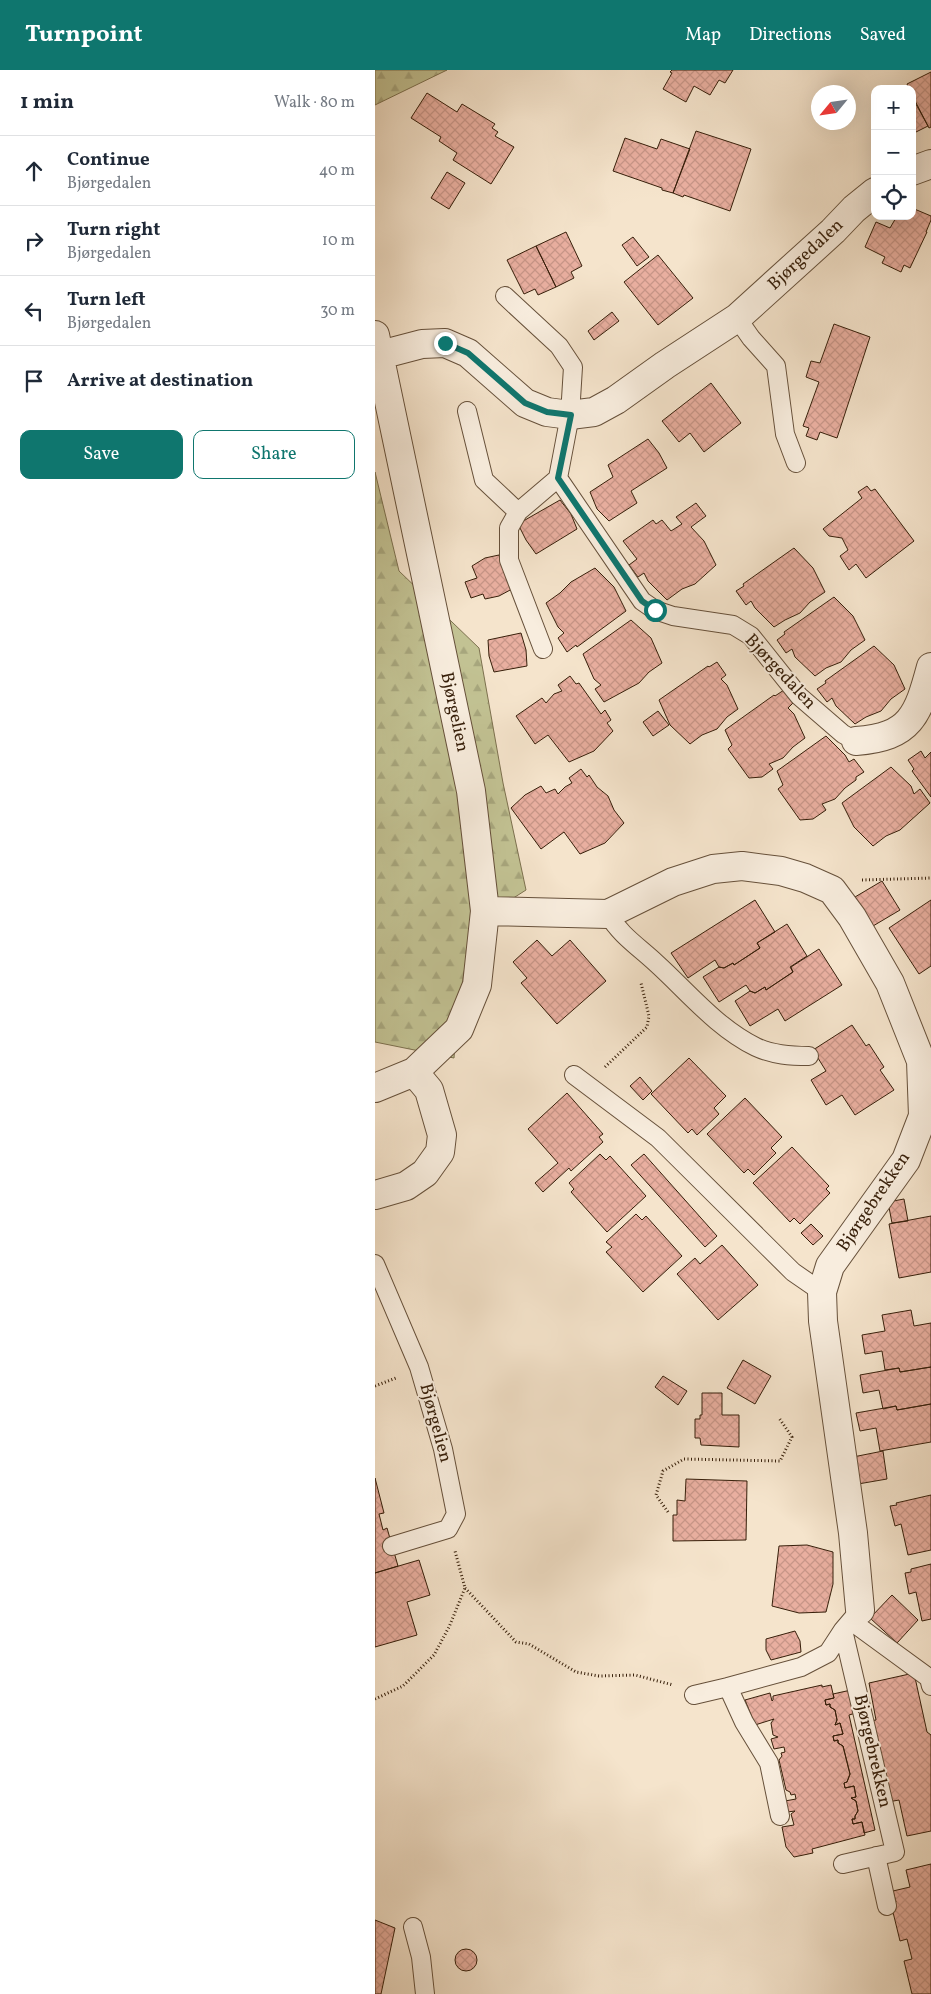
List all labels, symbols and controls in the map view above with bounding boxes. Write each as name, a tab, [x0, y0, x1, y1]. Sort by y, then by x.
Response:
text: Turnpoint	[25, 18, 143, 52]
text: Map	[685, 23, 721, 48]
text: Directions	[749, 23, 832, 48]
text: Saved	[860, 23, 906, 48]
north arrow	[811, 85, 856, 130]
map controls	[871, 85, 916, 220]
button: +	[871, 85, 916, 130]
text: 1 min	[20, 88, 74, 117]
text: Walk · 80 m	[274, 92, 355, 114]
button: −	[871, 130, 916, 175]
text: Continue	[67, 147, 150, 173]
icon: ahead	[20, 157, 48, 185]
text: 40 m	[319, 160, 355, 182]
text: Bjørgedalen	[67, 173, 151, 195]
button: locate	[871, 175, 916, 220]
street label: Bjørgedalen	[763, 213, 849, 297]
text: Turn right	[67, 217, 160, 243]
icon: right	[20, 227, 48, 255]
text: 10 m	[322, 230, 355, 252]
text: Bjørgedalen	[67, 243, 151, 265]
text: Turn left	[67, 287, 146, 313]
icon: left	[20, 297, 48, 325]
text: 30 m	[320, 300, 355, 322]
text: Bjørgedalen	[67, 313, 151, 335]
route end	[434, 332, 457, 355]
icon: arrive	[20, 367, 48, 395]
text: Arrive at destination	[67, 368, 253, 394]
button: Save	[20, 430, 183, 479]
button: Share	[193, 430, 355, 479]
route start	[644, 599, 667, 622]
street label: Bjørgedalen	[738, 629, 822, 715]
street label: Bjørgelien	[433, 670, 475, 755]
street label: Bjørgebrekken	[831, 1147, 917, 1257]
street label: Bjørgelien	[412, 1381, 458, 1466]
street label: Bjørgebrekken	[847, 1692, 897, 1810]

